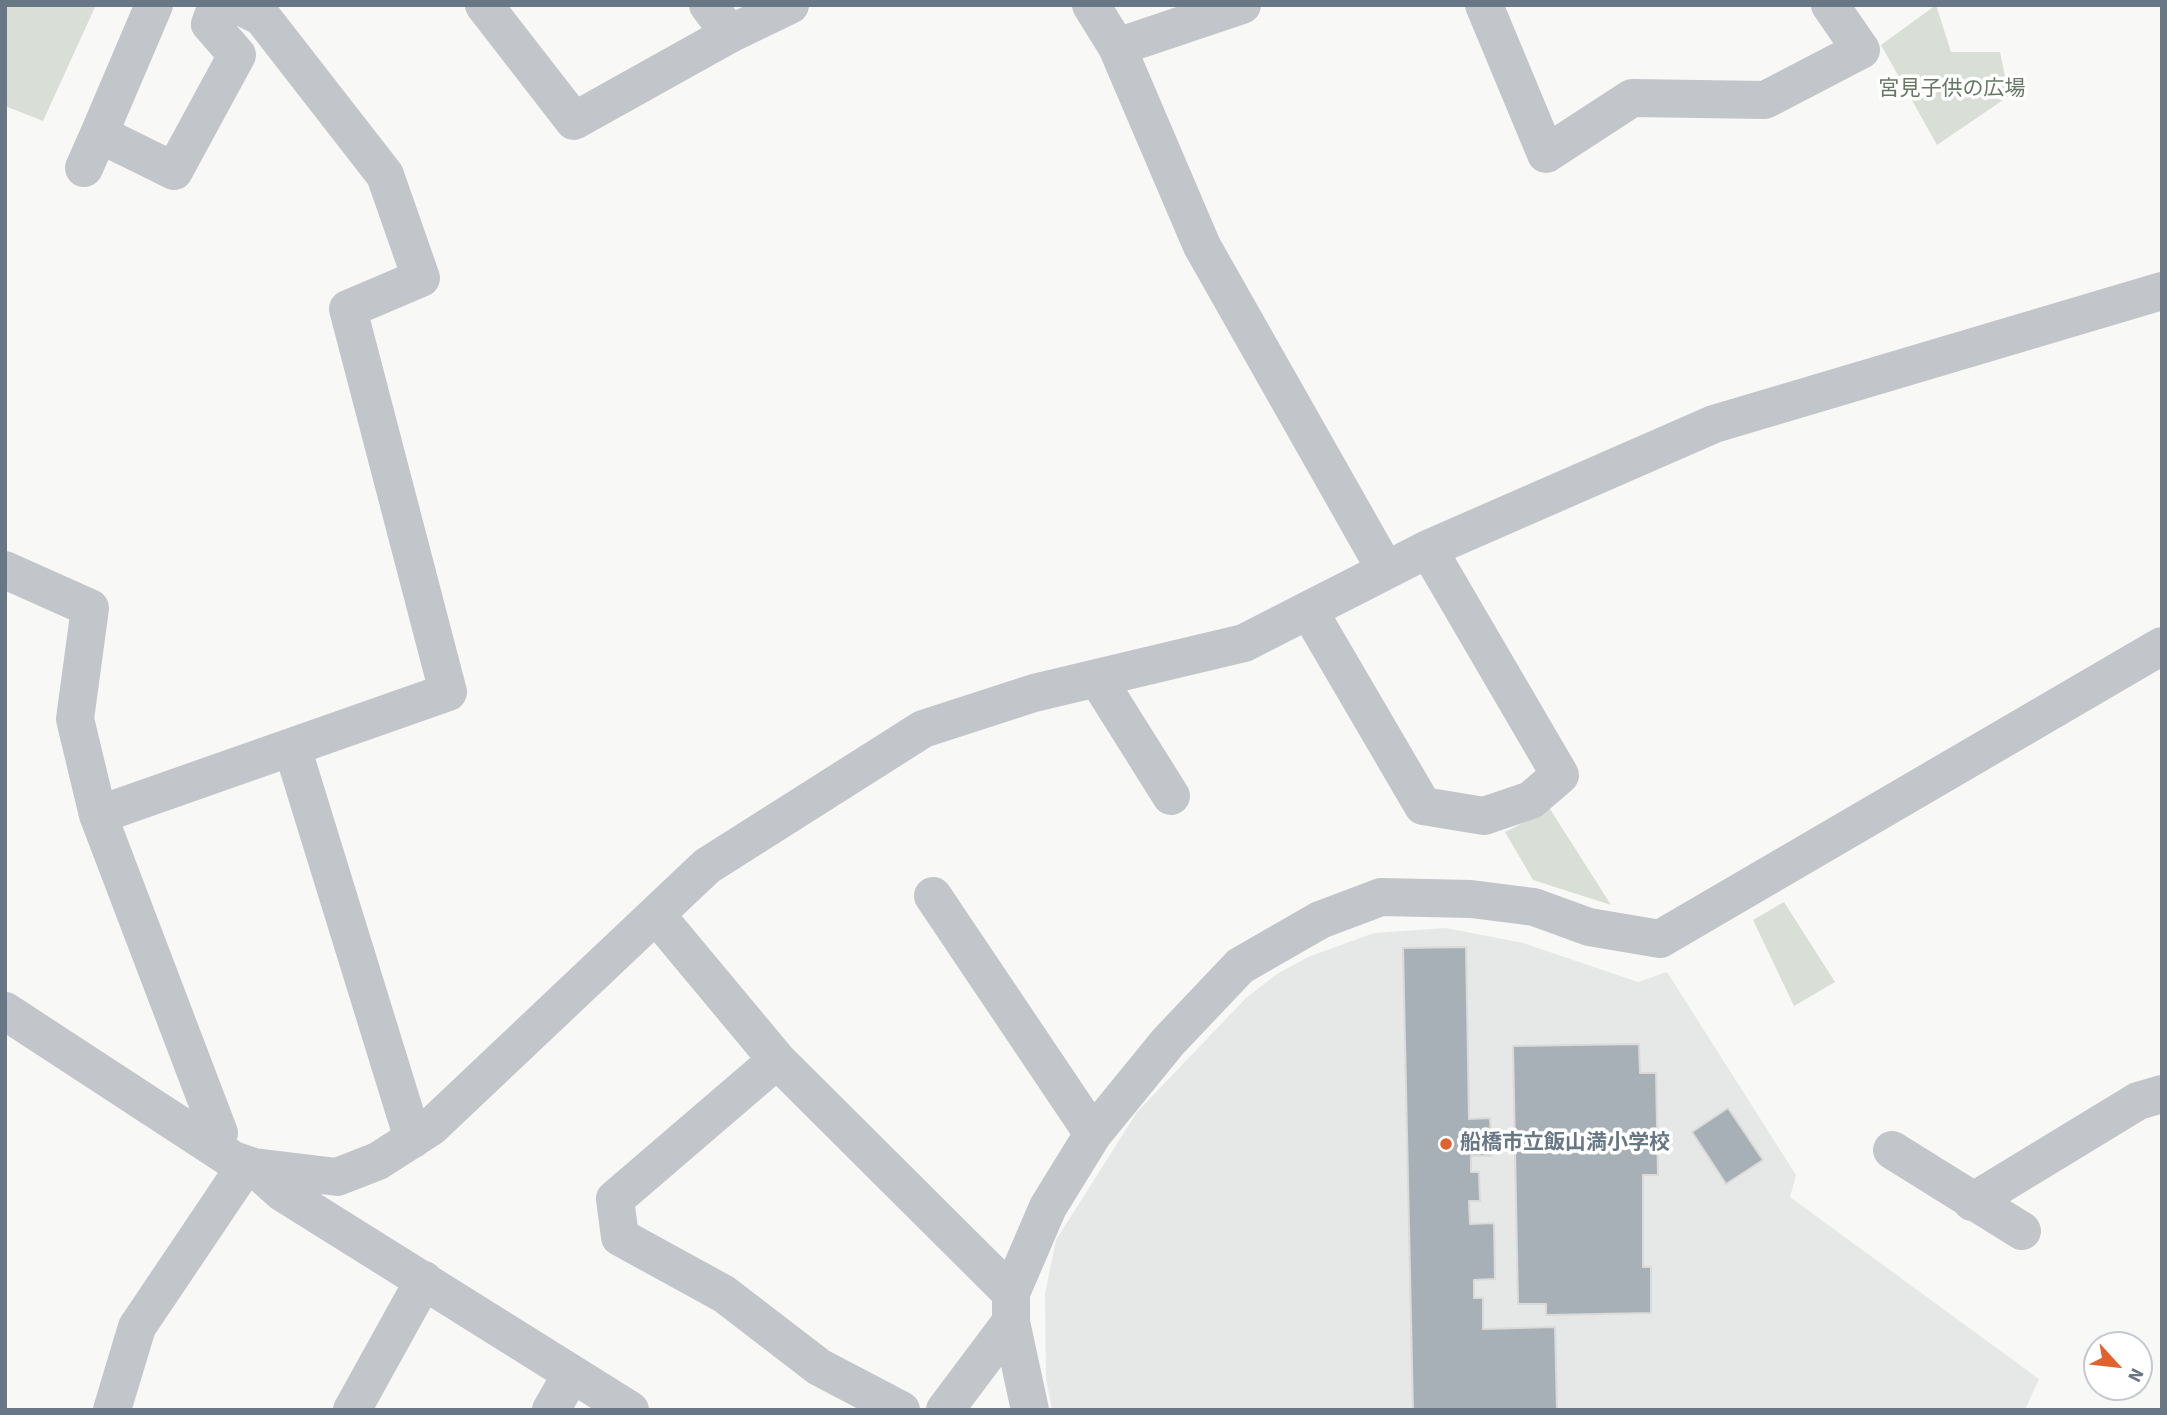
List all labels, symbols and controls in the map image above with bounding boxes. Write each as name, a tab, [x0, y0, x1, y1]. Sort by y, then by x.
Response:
park label: 宮見子供の広場	[1879, 77, 2025, 103]
place label: 船橋市立飯山満小学校	[1460, 1131, 1670, 1157]
marker: 船橋市立飯山満小学校	[1438, 1136, 1454, 1152]
north arrow	[2083, 1331, 2153, 1401]
text: N	[2120, 1363, 2150, 1387]

